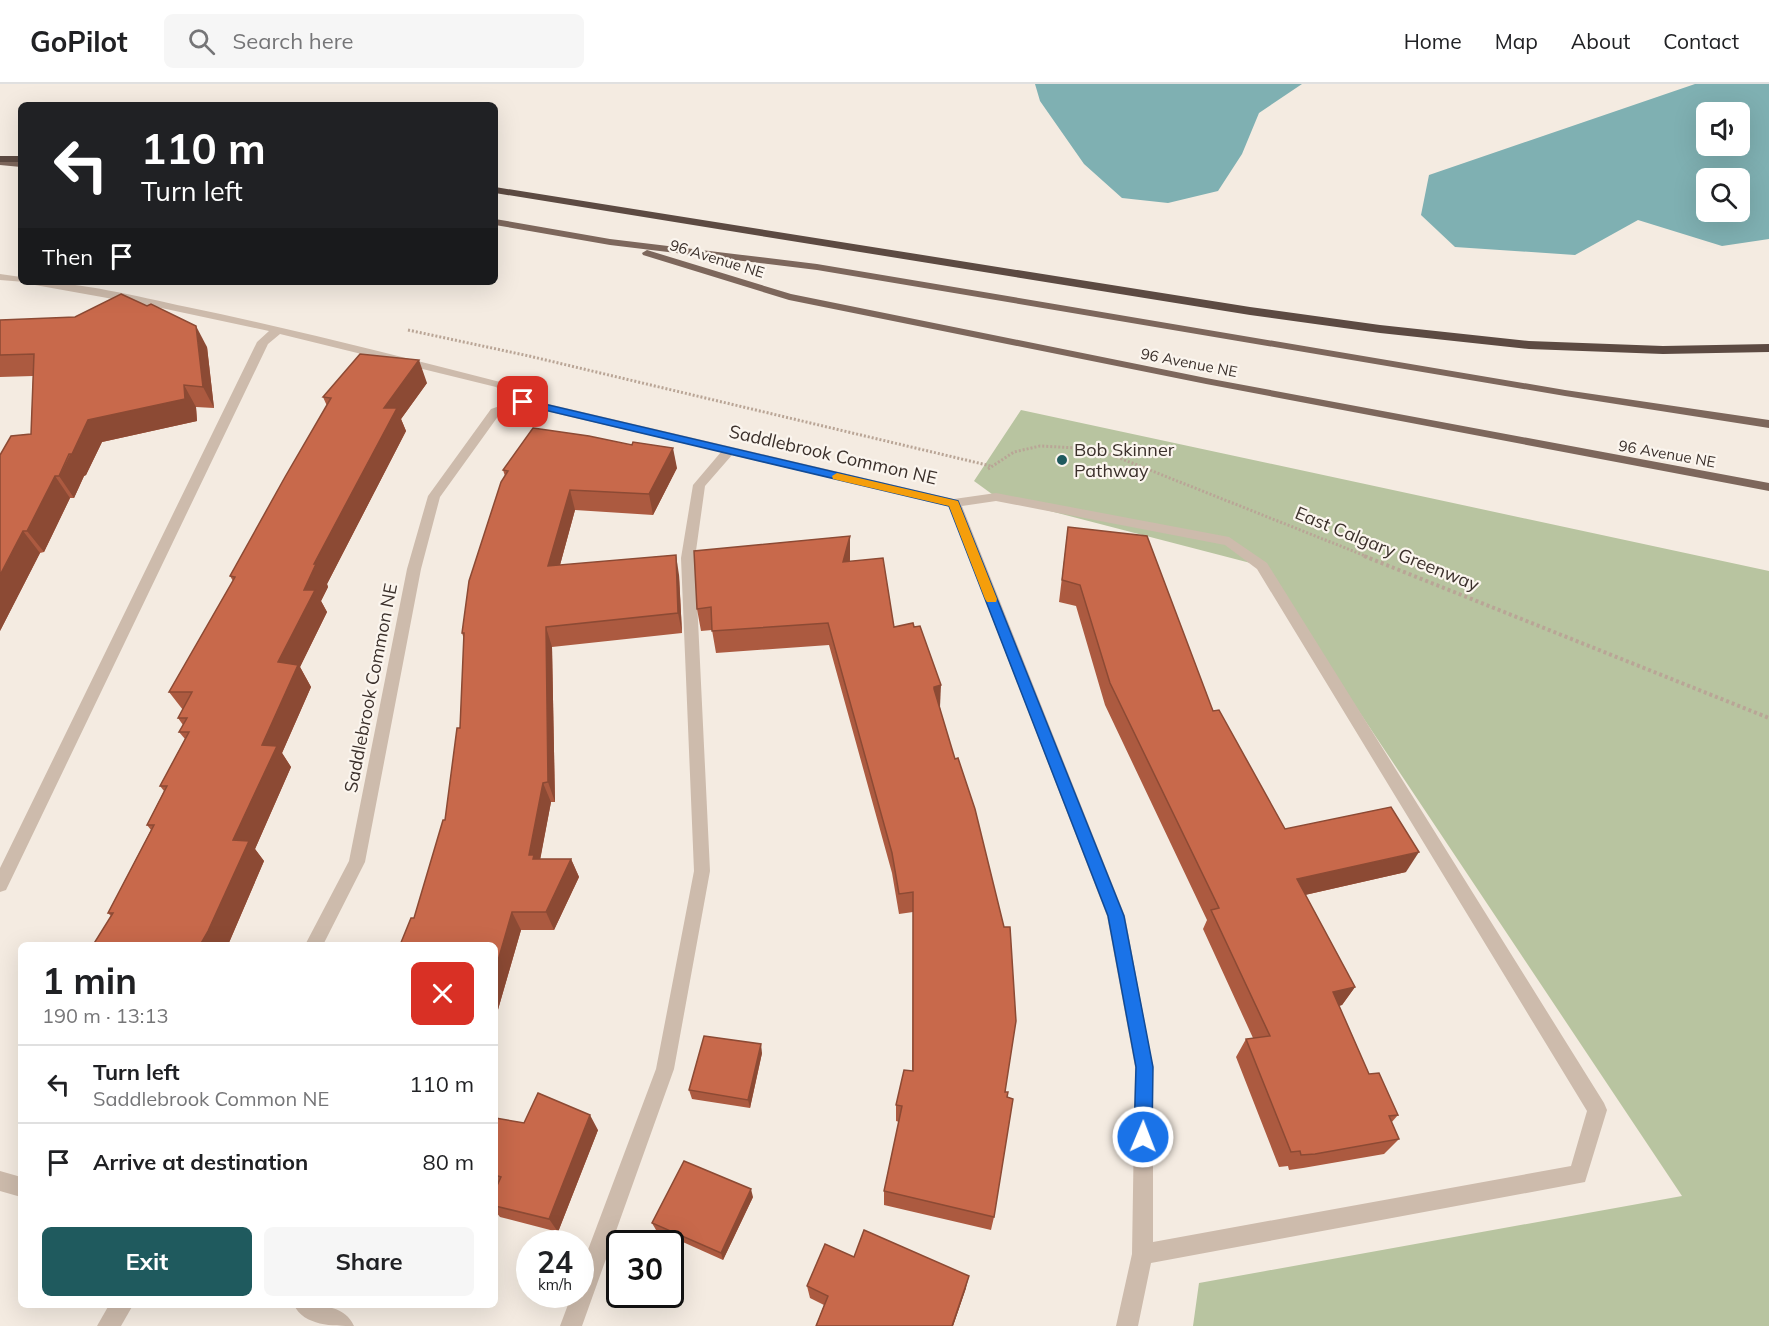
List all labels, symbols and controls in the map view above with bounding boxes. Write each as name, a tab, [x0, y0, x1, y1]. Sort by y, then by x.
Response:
search box	[164, 14, 584, 68]
text: GoPilot	[30, 24, 128, 59]
icon: search	[185, 25, 218, 58]
text: Search here	[233, 27, 354, 55]
text: Home	[1404, 28, 1462, 54]
text: Map	[1495, 28, 1538, 54]
text: About	[1571, 28, 1630, 54]
text: Contact	[1663, 28, 1739, 54]
map controls	[1696, 102, 1750, 222]
button: sound	[1696, 102, 1750, 156]
text: 110 m	[141, 122, 266, 175]
icon: left	[42, 126, 120, 204]
button: search	[1696, 168, 1750, 222]
text: Turn left	[141, 174, 243, 208]
street label: 96 Avenue NE	[667, 235, 767, 282]
icon: arrive	[105, 240, 138, 273]
text: Then	[42, 243, 93, 271]
street label: 96 Avenue NE	[1139, 344, 1239, 381]
pin	[497, 376, 548, 427]
icon: arrive	[506, 385, 539, 418]
street label: Saddlebrook Common NE	[727, 419, 939, 490]
street label: 96 Avenue NE	[1617, 436, 1717, 471]
place label: Bob Skinner Pathway	[1074, 438, 1175, 482]
marker: Bob Skinner Pathway	[1055, 453, 1069, 467]
street label: East Calgary Greenway	[1292, 501, 1483, 596]
street label: Saddlebrook Common NE	[339, 581, 402, 794]
text: 1 min	[42, 958, 137, 1003]
button: close	[411, 962, 474, 1025]
text: 190 m · 13:13	[42, 1003, 168, 1028]
text: Turn left	[93, 1058, 180, 1086]
icon: left	[42, 1068, 75, 1101]
text: 110 m	[409, 1070, 474, 1098]
text: Saddlebrook Common NE	[93, 1086, 329, 1111]
position arrow	[1111, 1105, 1175, 1169]
icon: arrive	[42, 1146, 75, 1179]
text: Arrive at destination	[93, 1148, 308, 1176]
text: 80 m	[423, 1148, 474, 1176]
button: Exit	[42, 1227, 252, 1296]
button: Share	[264, 1227, 474, 1296]
speed limit sign: 30	[606, 1230, 684, 1308]
text: 24	[537, 1243, 573, 1281]
text: km/h	[538, 1275, 572, 1294]

